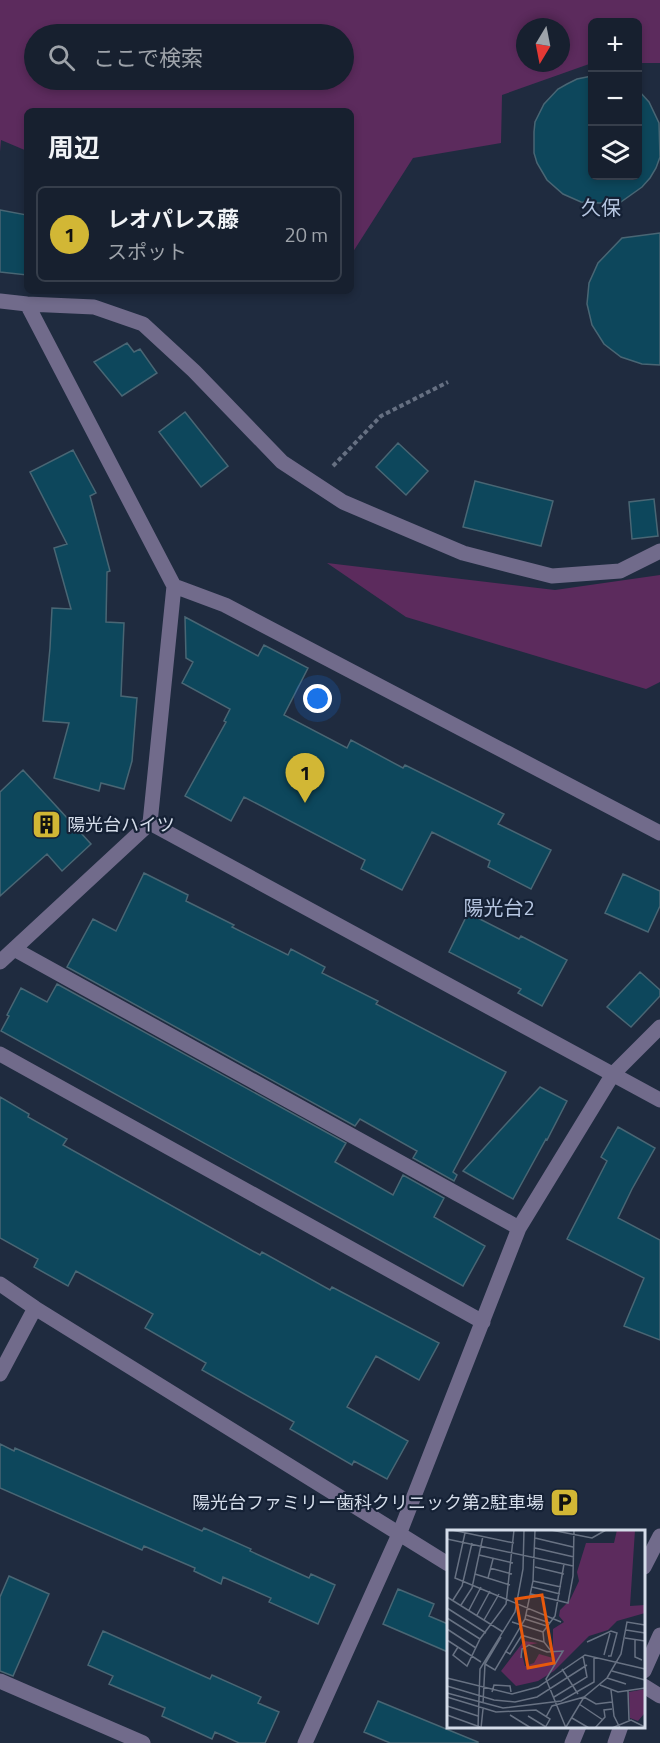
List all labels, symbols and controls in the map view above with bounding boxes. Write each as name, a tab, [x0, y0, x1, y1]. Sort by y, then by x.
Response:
north arrow	[516, 18, 570, 72]
map controls	[588, 18, 642, 180]
button: +	[588, 18, 642, 72]
search box	[24, 24, 354, 90]
icon: search	[45, 41, 78, 74]
text: ここで検索	[93, 41, 203, 75]
button: −	[588, 72, 642, 126]
button: layers	[588, 126, 642, 180]
text: 周辺	[48, 128, 100, 167]
district label: 久保	[581, 192, 621, 223]
text: レオパレス藤	[107, 202, 239, 236]
text: 1	[64, 219, 75, 250]
text: 20 m	[284, 219, 328, 250]
text: スポット	[107, 236, 187, 267]
your location	[303, 684, 332, 713]
pin: 1	[286, 754, 324, 803]
building icon: 陽光台ハイツ	[30, 808, 62, 840]
place label: 陽光台ハイツ	[67, 811, 175, 838]
district label: 陽光台2	[463, 892, 535, 923]
parking icon: 陽光台ファミリー歯科クリニック第2駐車場	[549, 1486, 581, 1518]
place label: 陽光台ファミリー歯科クリニック第2駐車場	[192, 1489, 544, 1516]
inset map	[447, 1530, 645, 1728]

